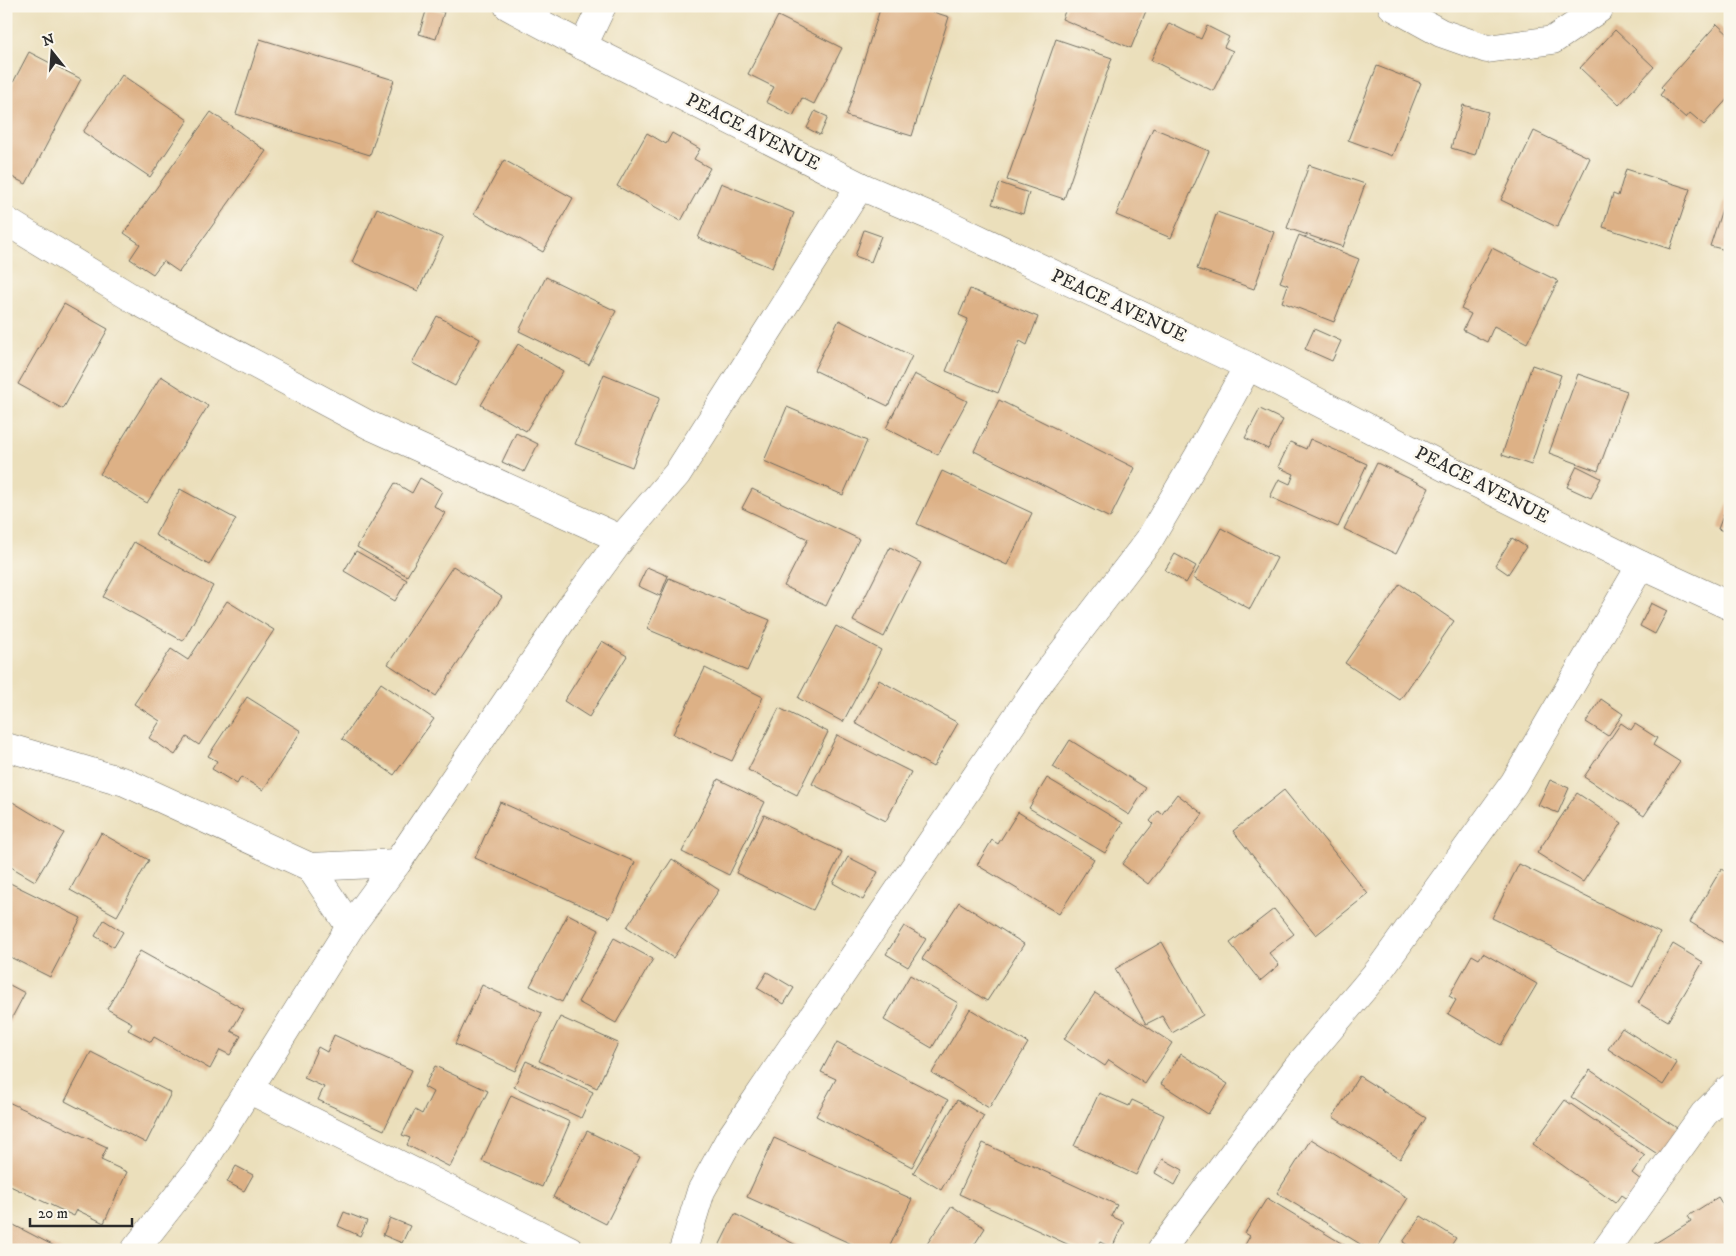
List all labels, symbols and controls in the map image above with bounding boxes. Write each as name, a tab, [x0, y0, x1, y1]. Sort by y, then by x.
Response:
north arrow	[28, 28, 78, 78]
text: N	[40, 30, 57, 51]
street label: PEACE AVENUE	[682, 88, 824, 176]
street label: PEACE AVENUE	[1047, 264, 1191, 348]
street label: PEACE AVENUE	[1411, 441, 1553, 529]
scale bar	[30, 1196, 132, 1228]
text: 20 m	[38, 1204, 68, 1223]

